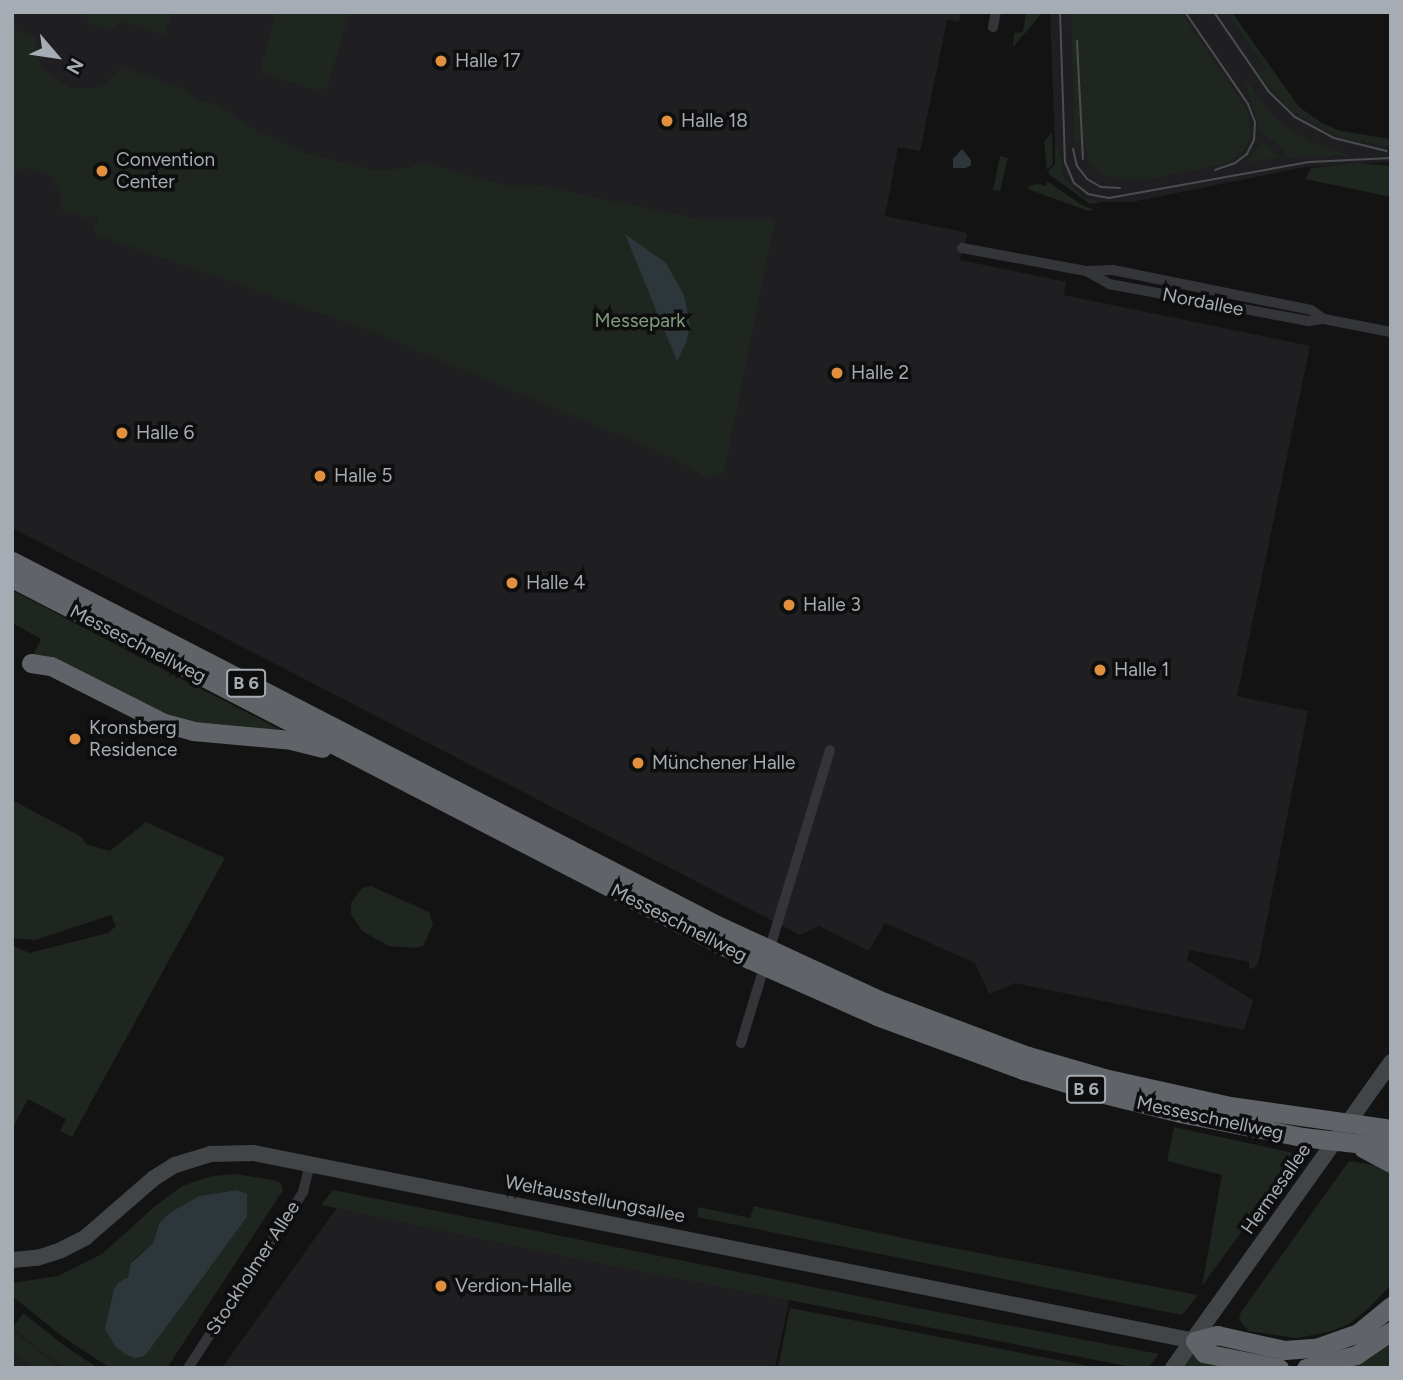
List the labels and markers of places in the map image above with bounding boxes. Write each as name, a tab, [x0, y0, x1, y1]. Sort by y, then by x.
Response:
place label: Halle 17	[455, 50, 520, 72]
marker: Halle 17	[433, 53, 449, 69]
place label: Halle 18	[681, 110, 748, 132]
marker: Halle 18	[659, 113, 675, 129]
place label: Convention Center	[116, 149, 215, 193]
marker: Convention Center	[94, 163, 110, 179]
place label: Halle 2	[851, 362, 909, 384]
marker: Halle 2	[829, 365, 845, 381]
place label: Halle 6	[136, 422, 194, 444]
marker: Halle 6	[114, 425, 130, 441]
place label: Halle 5	[334, 465, 392, 487]
marker: Halle 5	[312, 468, 328, 484]
place label: Halle 4	[526, 572, 585, 594]
marker: Halle 4	[504, 575, 520, 591]
place label: Halle 3	[803, 594, 861, 616]
marker: Halle 3	[781, 597, 797, 613]
place label: Halle 1	[1114, 659, 1169, 681]
marker: Halle 1	[1092, 662, 1108, 678]
place label: Kronsberg Residence	[89, 717, 177, 761]
marker: Kronsberg Residence	[67, 731, 83, 747]
place label: Münchener Halle	[652, 752, 795, 774]
marker: Münchener Halle	[630, 755, 646, 771]
place label: Verdion-Halle	[455, 1275, 572, 1297]
marker: Verdion-Halle	[433, 1278, 449, 1294]

